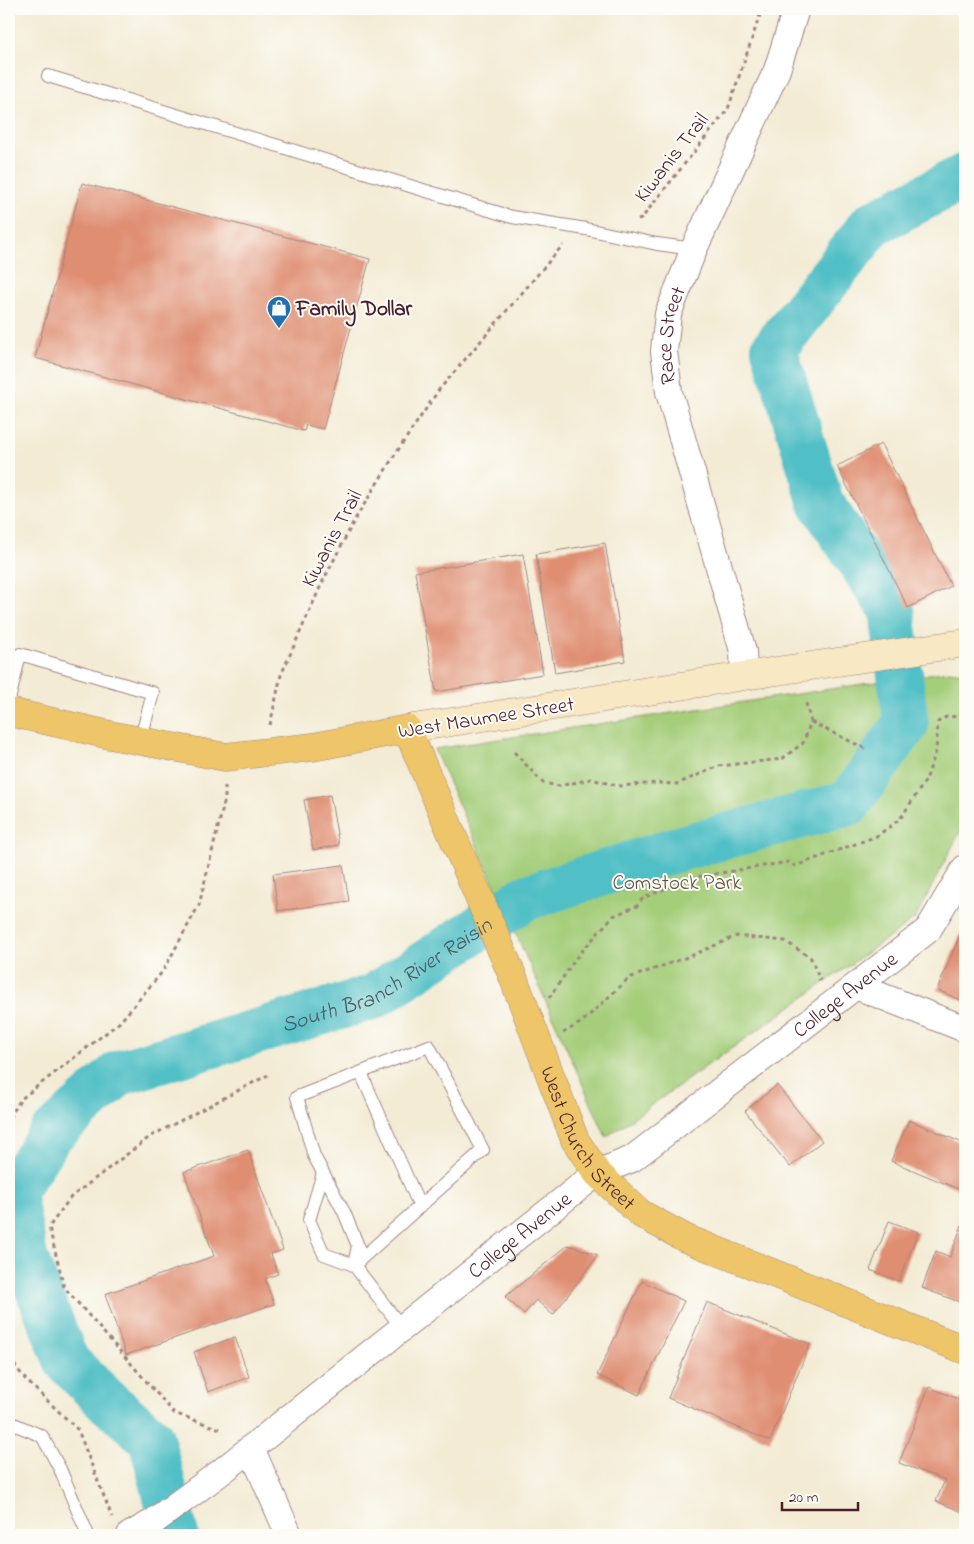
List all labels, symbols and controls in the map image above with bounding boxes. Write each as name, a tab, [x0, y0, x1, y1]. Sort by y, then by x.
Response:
street label: Kiwanis Trail	[628, 107, 717, 209]
street label: Race Street	[651, 282, 695, 386]
shop icon: Family Dollar	[266, 295, 292, 329]
place label: Family Dollar	[295, 295, 413, 327]
street label: Kiwanis Trail	[295, 485, 371, 593]
street label: West Maumee Street	[396, 690, 577, 748]
park label: Comstock Park	[612, 869, 742, 899]
water label: South Branch River Raisin	[278, 910, 500, 1042]
street label: College Avenue	[787, 945, 905, 1046]
street label: West Church Street	[531, 1062, 641, 1218]
street label: College Avenue	[462, 1185, 579, 1287]
scale bar	[782, 1479, 858, 1511]
text: 20 m	[789, 1487, 819, 1509]

